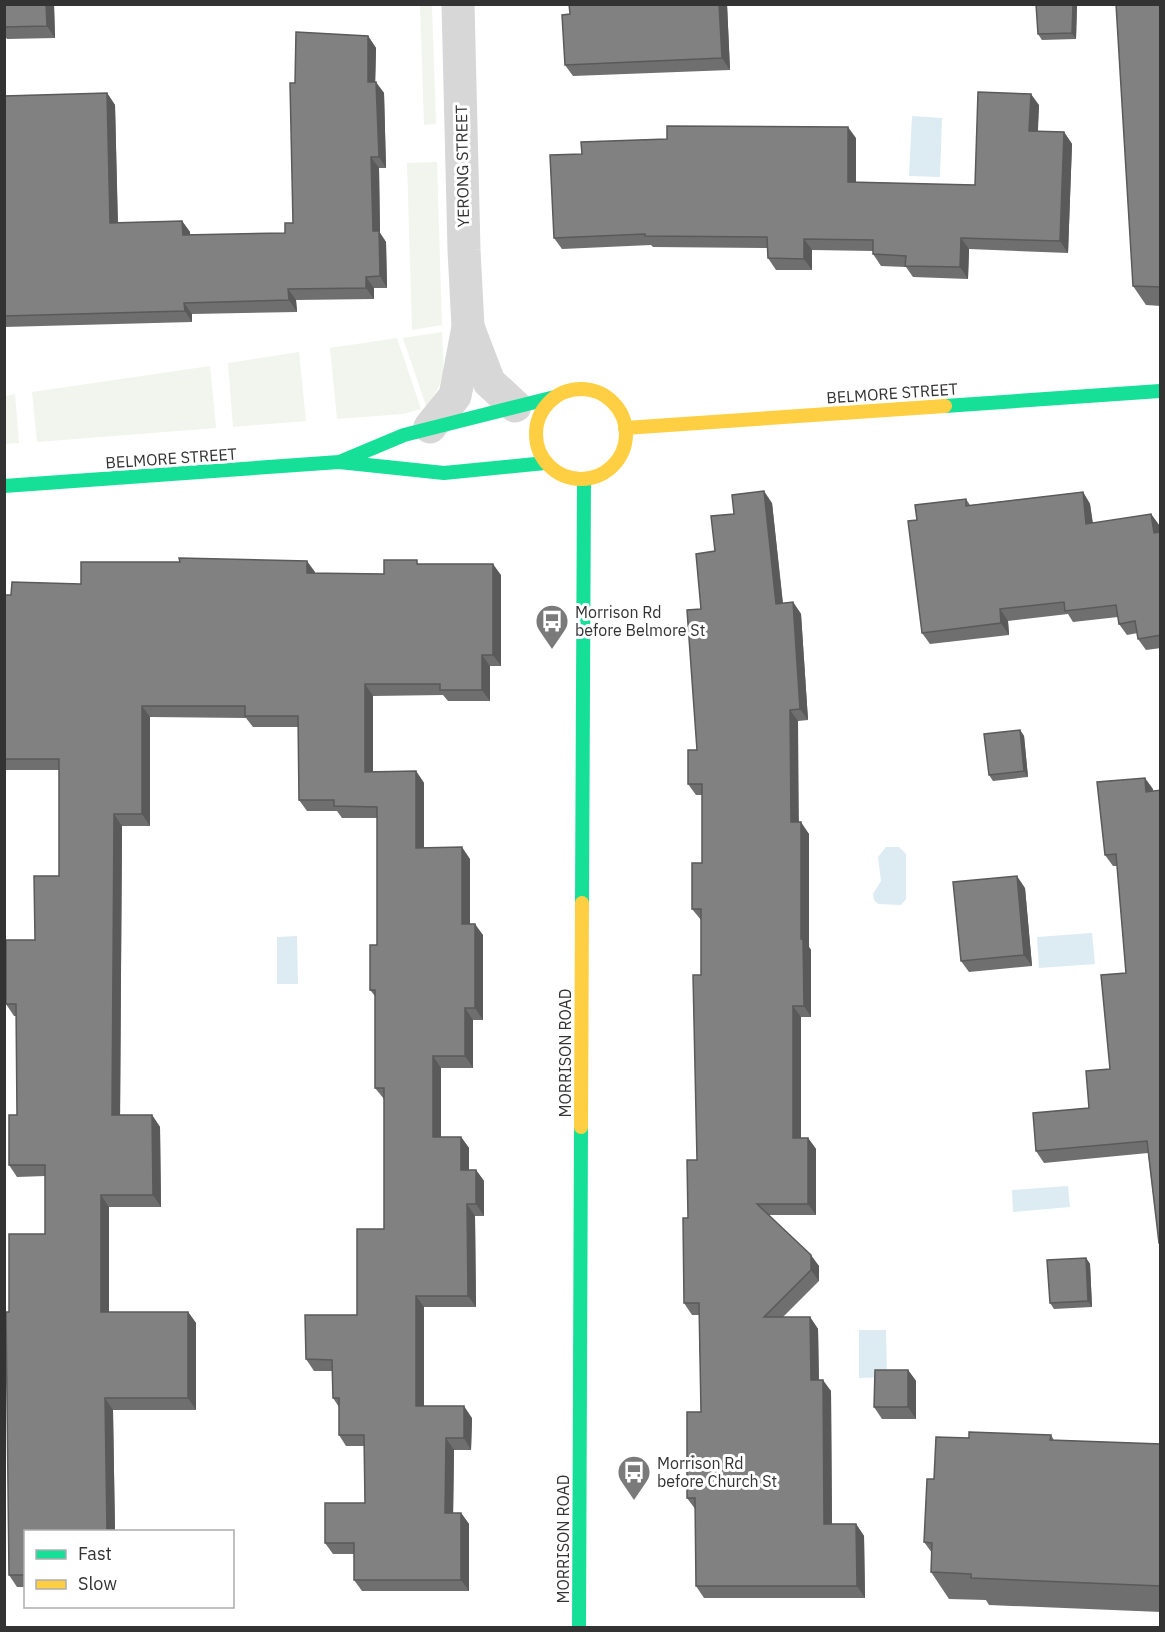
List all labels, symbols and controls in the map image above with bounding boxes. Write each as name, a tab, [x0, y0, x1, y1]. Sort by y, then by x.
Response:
street label: YERONG STREET	[451, 104, 473, 228]
street label: BELMORE STREET	[826, 378, 958, 408]
street label: BELMORE STREET	[105, 443, 237, 473]
place label: Morrison Rd before Belmore St	[575, 602, 705, 640]
bus stop icon: Morrison Rd before Belmore St	[534, 603, 570, 650]
street label: MORRISON ROAD	[555, 988, 575, 1118]
place label: Morrison Rd before Church St	[657, 1453, 777, 1491]
bus stop icon: Morrison Rd before Church St	[616, 1454, 652, 1501]
street label: MORRISON ROAD	[553, 1474, 573, 1604]
legend	[24, 1530, 234, 1608]
text: Fast	[78, 1542, 112, 1565]
text: Slow	[78, 1572, 117, 1595]

